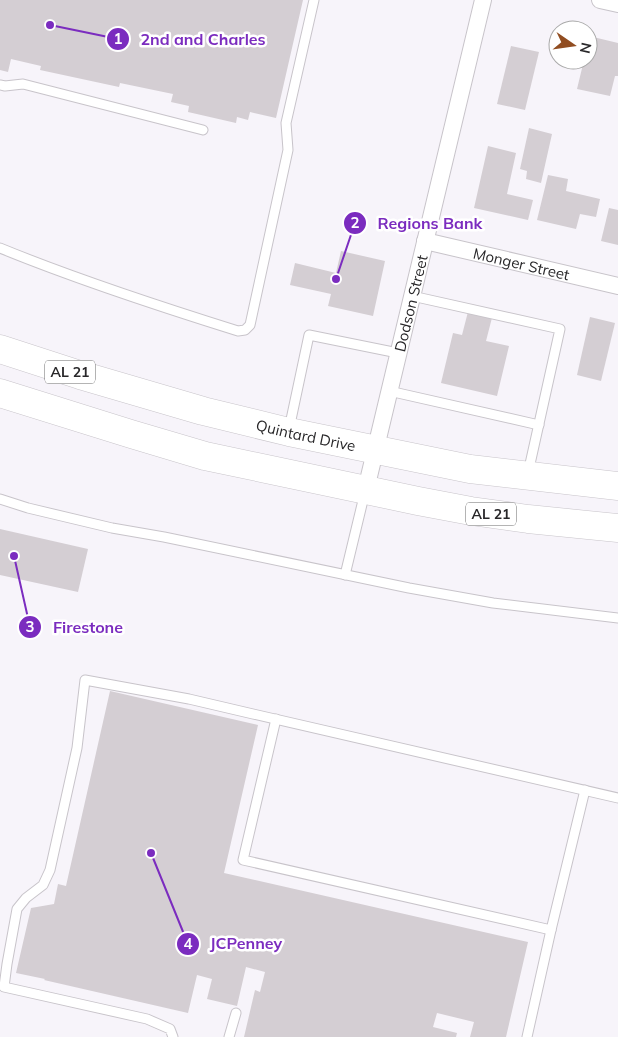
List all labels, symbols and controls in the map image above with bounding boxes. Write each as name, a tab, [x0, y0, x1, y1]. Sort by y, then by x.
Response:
north arrow	[548, 20, 598, 70]
callout: 2nd and Charles	[105, 23, 276, 54]
text: 1	[113, 29, 123, 48]
text: 2nd and Charles	[140, 29, 266, 49]
text: N	[576, 41, 596, 55]
callout: Regions Bank	[342, 208, 492, 239]
text: 2	[350, 213, 360, 232]
text: Regions Bank	[378, 213, 484, 233]
street label: Monger Street	[471, 243, 571, 284]
street label: Dodson Street	[390, 253, 431, 354]
road number: AL 21	[45, 361, 95, 384]
street label: Quintard Drive	[254, 415, 357, 455]
road number: AL 21	[466, 502, 516, 526]
callout: Firestone	[18, 611, 133, 642]
text: 3	[25, 617, 35, 636]
text: Firestone	[53, 617, 123, 637]
callout: JCPenney	[175, 928, 292, 959]
text: JCPenney	[210, 933, 283, 953]
text: 4	[183, 934, 193, 953]

